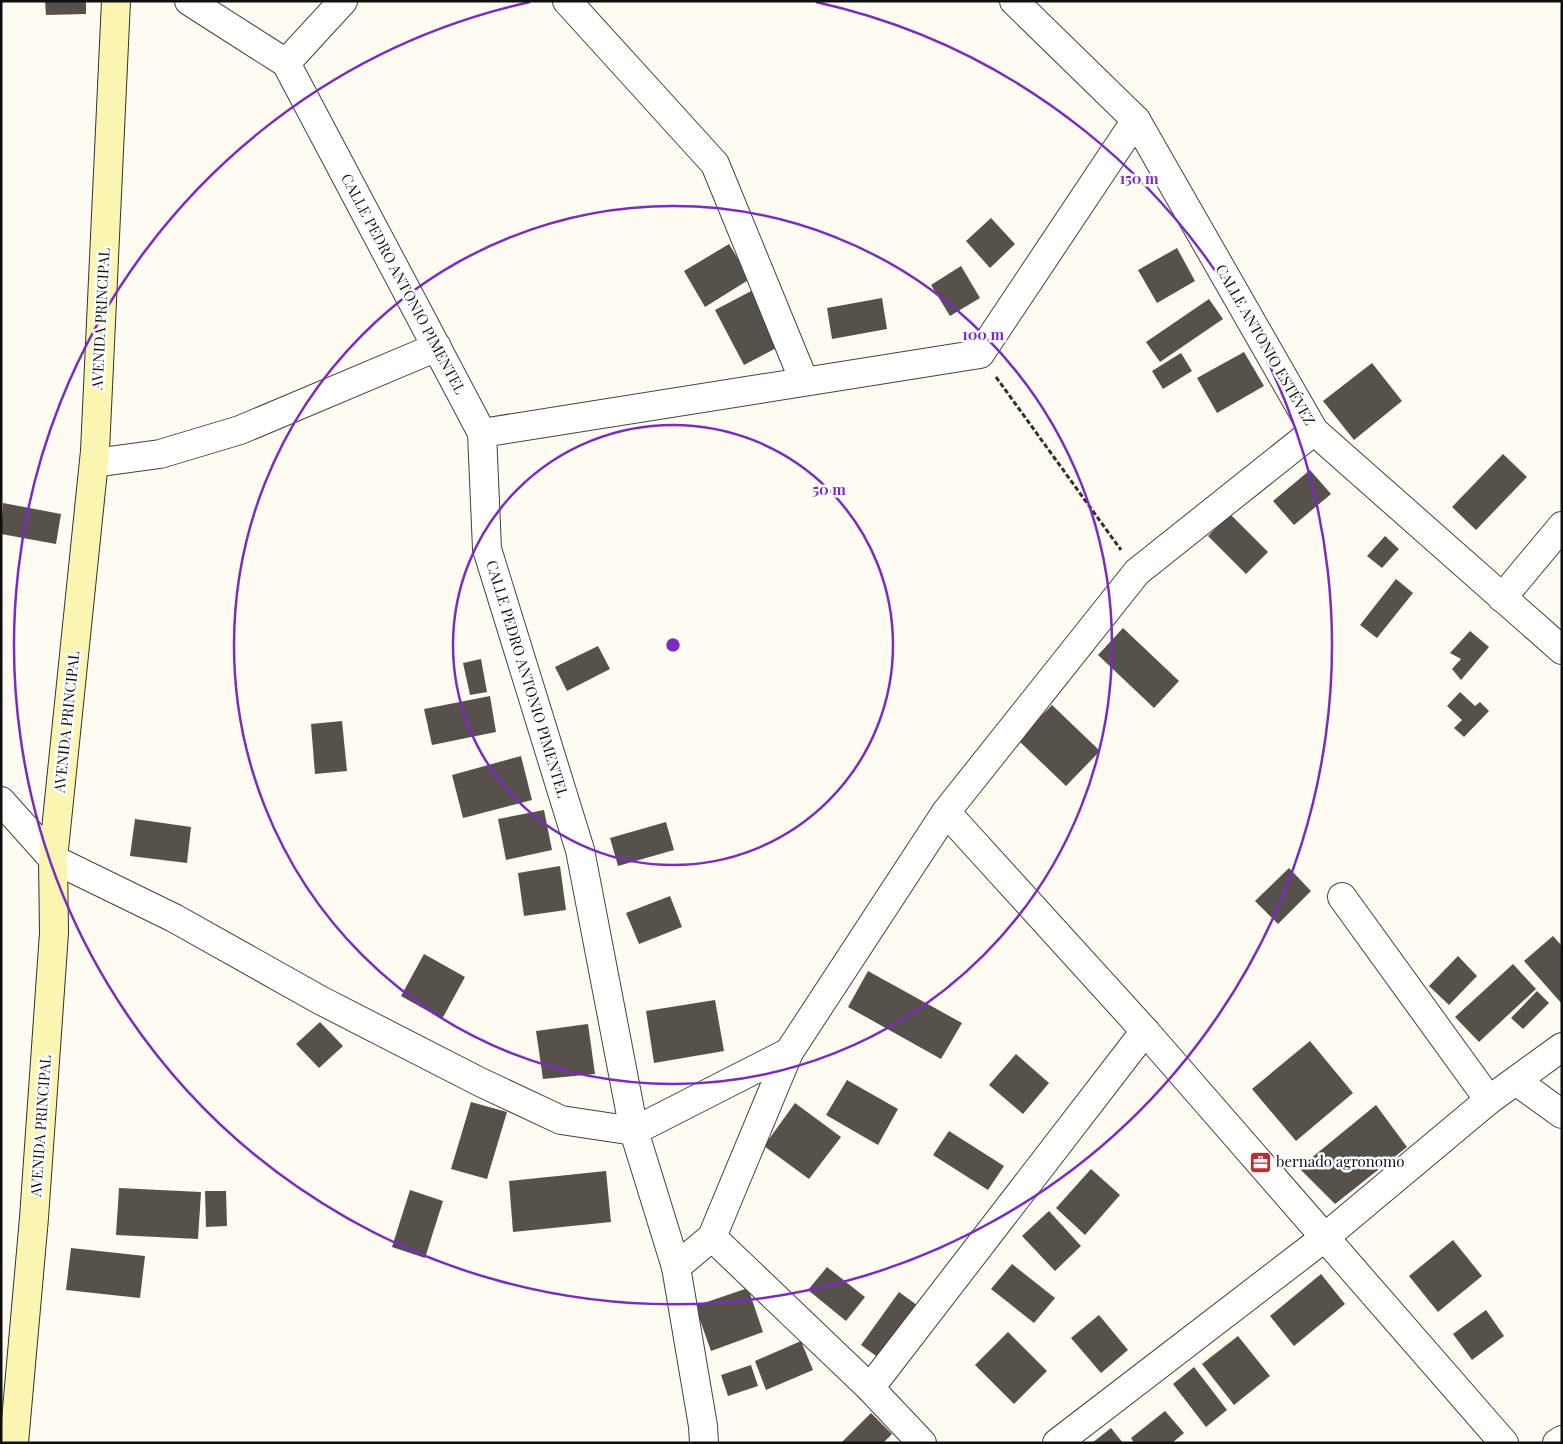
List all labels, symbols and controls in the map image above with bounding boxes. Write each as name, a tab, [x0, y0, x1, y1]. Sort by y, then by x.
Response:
text: 150 m	[1119, 168, 1159, 188]
street label: CALLE PEDRO ANTONIO PIMENTEL	[337, 170, 471, 397]
street label: AVENIDA PRINCIPAL	[86, 247, 114, 392]
street label: CALLE ANTONIO ESTÉVEZ	[1211, 260, 1320, 429]
text: 100 m	[962, 324, 1005, 344]
text: 50 m	[812, 479, 846, 499]
street label: CALLE PEDRO ANTONIO PIMENTEL	[482, 558, 574, 800]
centre of rings	[664, 636, 682, 654]
street label: AVENIDA PRINCIPAL	[49, 650, 83, 795]
street label: AVENIDA PRINCIPAL	[25, 1054, 55, 1199]
office icon: bernado agronomo	[1248, 1150, 1272, 1174]
place label: bernado agronomo	[1276, 1151, 1405, 1171]

